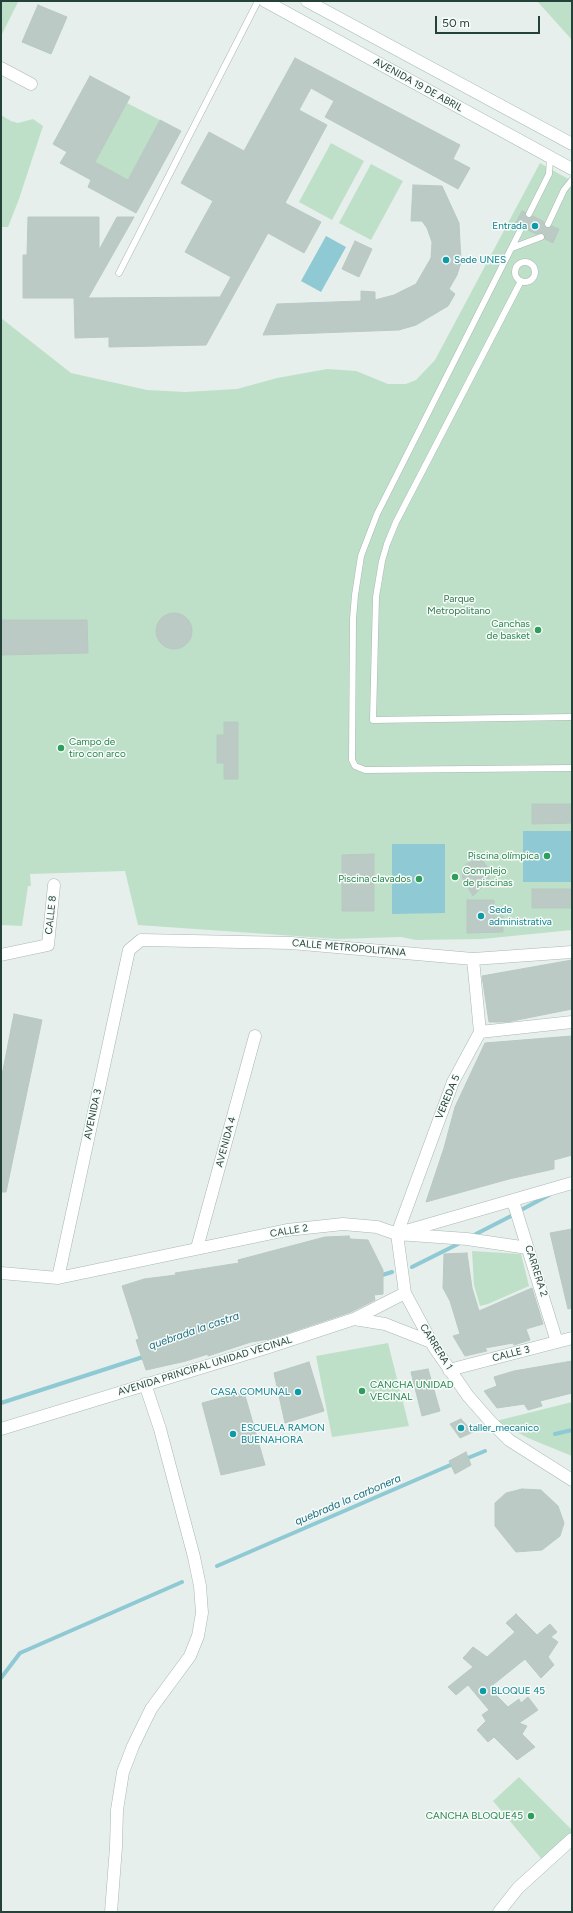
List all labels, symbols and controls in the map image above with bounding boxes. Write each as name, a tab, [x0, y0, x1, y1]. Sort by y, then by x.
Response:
scale bar	[437, 8, 542, 34]
text: 50 m	[442, 16, 470, 30]
street label: AVENIDA 19 DE ABRIL	[371, 55, 465, 115]
place label: Entrada	[492, 220, 527, 232]
marker: Entrada	[530, 221, 540, 231]
place label: Sede UNES	[454, 254, 506, 266]
marker: Sede UNES	[441, 255, 451, 265]
park label: Parque Metropolitano	[427, 593, 491, 616]
place label: Canchas de basket	[487, 618, 530, 642]
marker: Canchas de basket	[533, 625, 543, 635]
place label: Campo de tiro con arco	[69, 736, 126, 760]
marker: Campo de tiro con arco	[56, 743, 66, 753]
place label: Piscina olímpica	[468, 850, 539, 862]
marker: Piscina olímpica	[542, 851, 552, 861]
place label: Complejo de piscinas	[463, 865, 513, 888]
marker: Complejo de piscinas	[450, 872, 460, 882]
place label: Piscina clavados	[338, 873, 411, 885]
marker: Piscina clavados	[414, 874, 424, 884]
street label: CALLE 8	[43, 895, 59, 935]
place label: Sede administrativa	[489, 904, 552, 928]
marker: Sede administrativa	[476, 911, 486, 921]
street label: CALLE METROPOLITANA	[292, 937, 406, 959]
street label: VEREDA 5	[433, 1073, 463, 1121]
street label: AVENIDA 3	[82, 1088, 104, 1140]
street label: AVENIDA 4	[213, 1115, 239, 1169]
street label: CALLE 2	[269, 1222, 309, 1240]
street label: CARRERA 2	[522, 1244, 550, 1298]
water label: quebrada la castra	[147, 1309, 241, 1353]
street label: CARRERA 1	[417, 1322, 455, 1372]
street label: AVENIDA PRINCIPAL UNIDAD VECINAL	[117, 1334, 293, 1398]
street label: CALLE 3	[491, 1344, 531, 1364]
place label: CANCHA UNIDAD VECINAL	[370, 1379, 454, 1402]
place label: CASA COMUNAL	[210, 1386, 290, 1398]
marker: CANCHA UNIDAD VECINAL	[357, 1386, 367, 1396]
marker: CASA COMUNAL	[293, 1387, 303, 1397]
place label: ESCUELA RAMON BUENAHORA	[241, 1422, 325, 1446]
place label: taller_mecanico	[469, 1422, 539, 1434]
marker: taller_mecanico	[456, 1423, 466, 1433]
marker: ESCUELA RAMON BUENAHORA	[228, 1429, 238, 1439]
water label: quebrada la carbonera	[293, 1472, 403, 1528]
place label: BLOQUE 45	[491, 1685, 545, 1697]
marker: BLOQUE 45	[478, 1686, 488, 1696]
place label: CANCHA BLOQUE45	[426, 1810, 523, 1822]
marker: CANCHA BLOQUE45	[526, 1811, 536, 1821]

